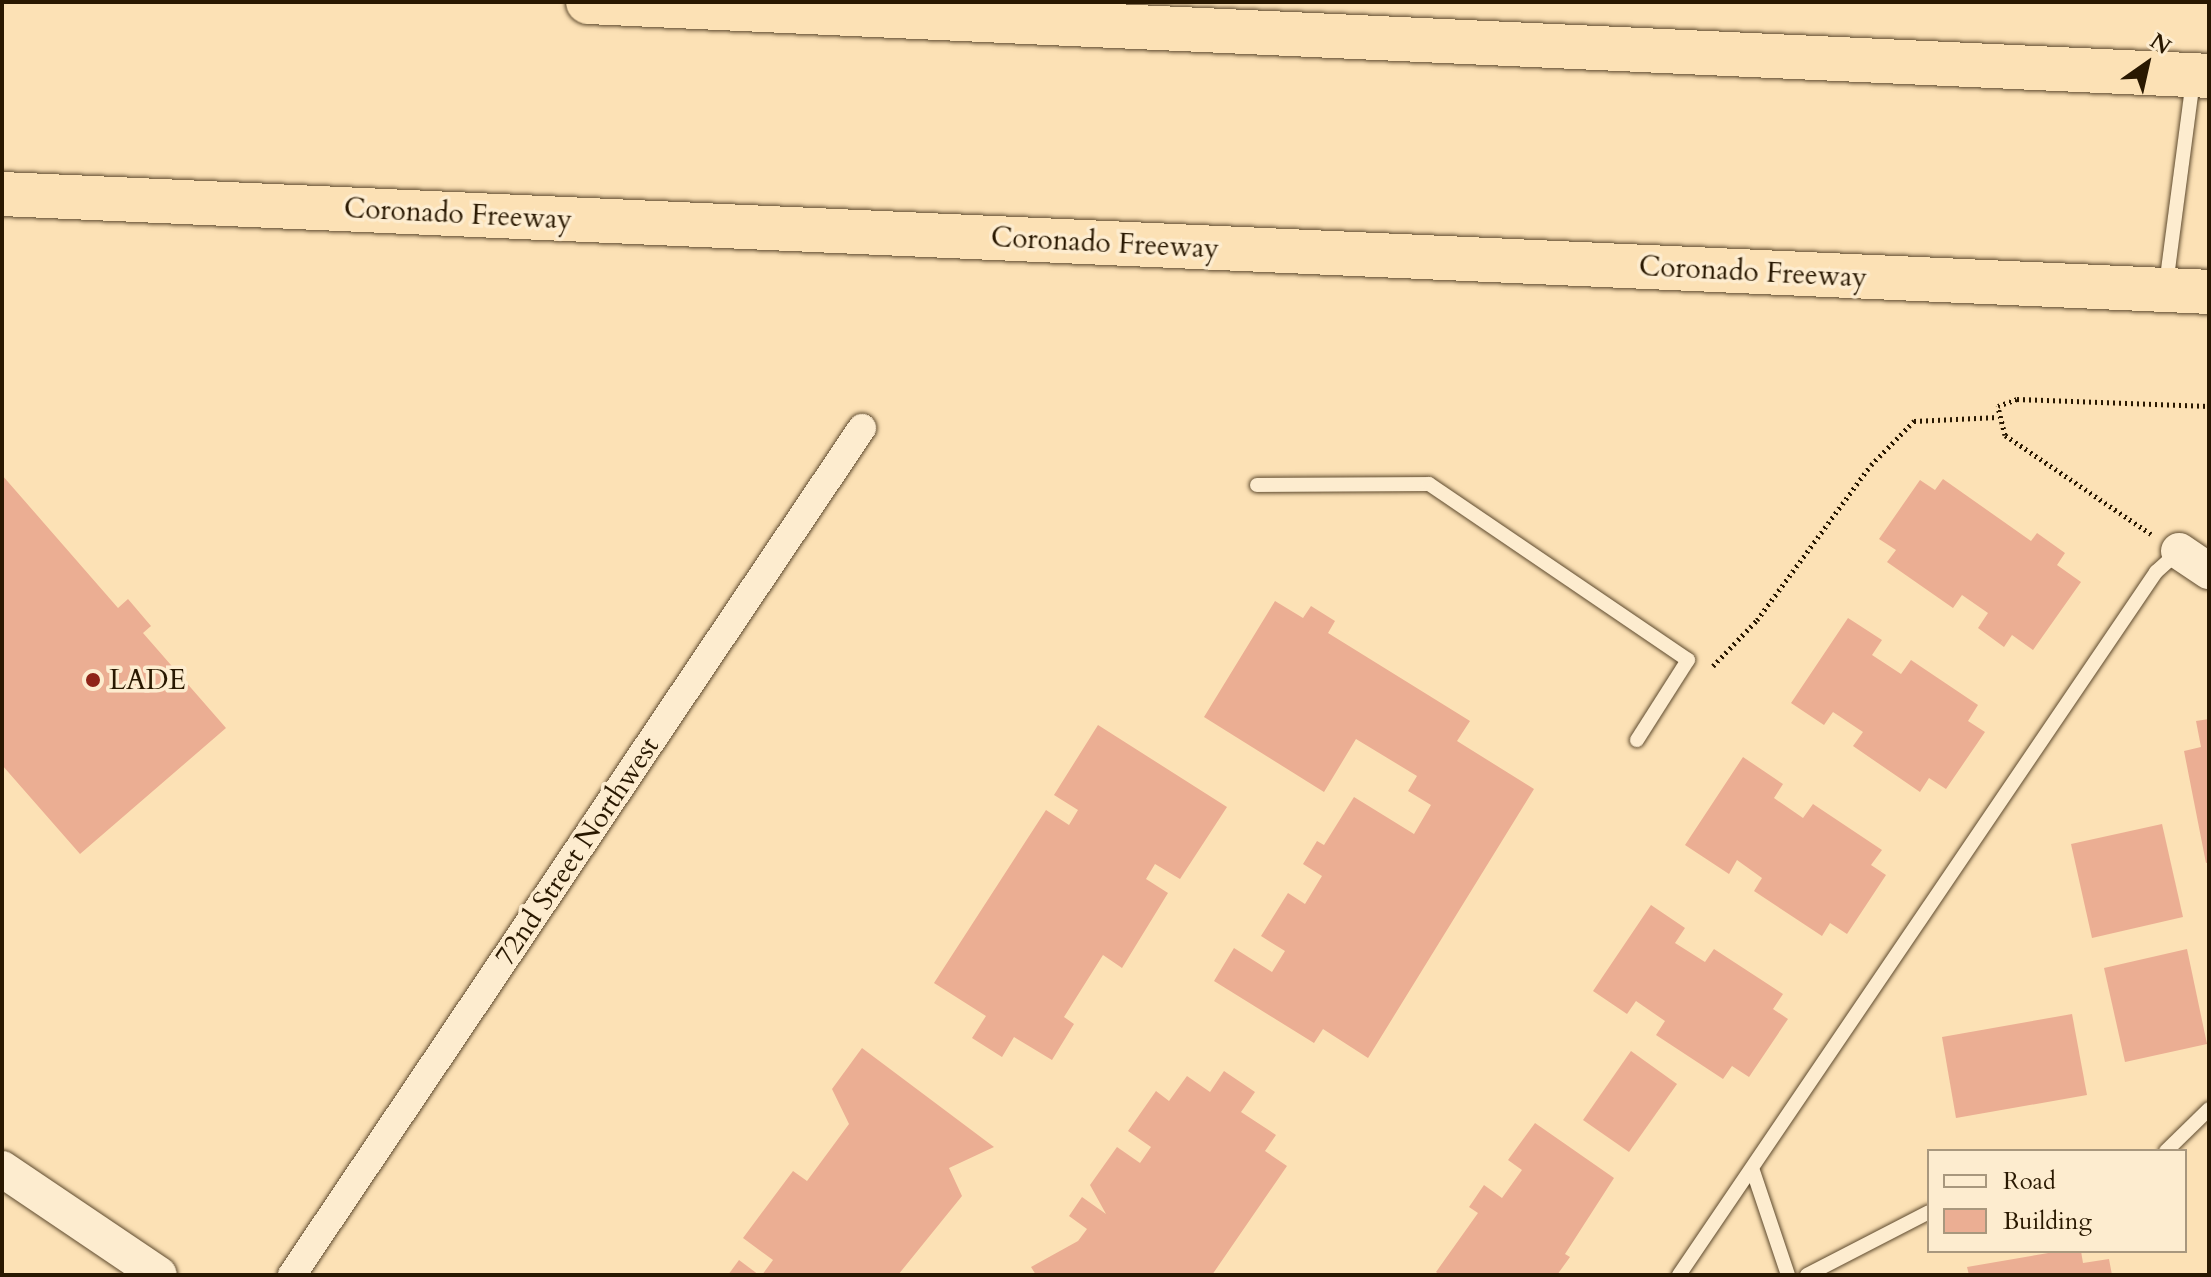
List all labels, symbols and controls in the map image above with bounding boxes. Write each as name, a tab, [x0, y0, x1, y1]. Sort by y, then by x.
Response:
north arrow	[2107, 24, 2187, 104]
text: N	[2144, 26, 2177, 62]
street label: Coronado Freeway	[343, 191, 573, 237]
street label: Coronado Freeway	[990, 220, 1220, 266]
street label: Coronado Freeway	[1638, 249, 1868, 295]
place label: LADE	[109, 663, 186, 697]
marker: LADE	[84, 671, 102, 689]
street label: 72nd Street Northwest	[488, 730, 666, 972]
legend	[1927, 1149, 2187, 1253]
text: Road	[2003, 1165, 2056, 1198]
text: Building	[2003, 1205, 2092, 1238]

